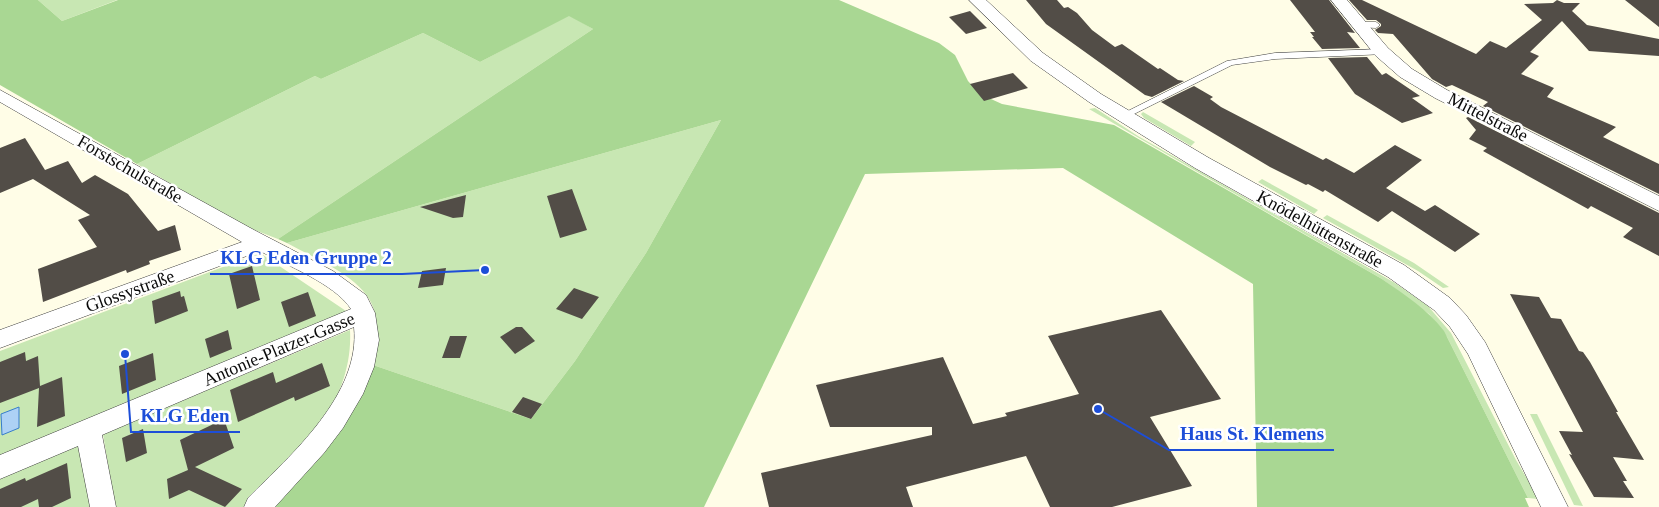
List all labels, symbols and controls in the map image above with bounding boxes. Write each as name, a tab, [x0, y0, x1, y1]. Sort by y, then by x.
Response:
street label: Mittelstraße	[1445, 88, 1531, 146]
street label: Forstschulstraße	[74, 131, 186, 207]
street label: Knödelhüttenstraße	[1254, 186, 1386, 272]
callout: KLG Eden Gruppe 2	[210, 240, 402, 274]
text: KLG Eden Gruppe 2	[220, 247, 392, 268]
street label: Glossystraße	[83, 266, 177, 316]
street label: Antonie-Platzer-Gasse	[200, 308, 358, 390]
callout: KLG Eden	[131, 398, 240, 432]
text: KLG Eden	[140, 405, 230, 426]
callout: Haus St. Klemens	[1169, 416, 1334, 450]
text: Haus St. Klemens	[1180, 423, 1324, 444]

